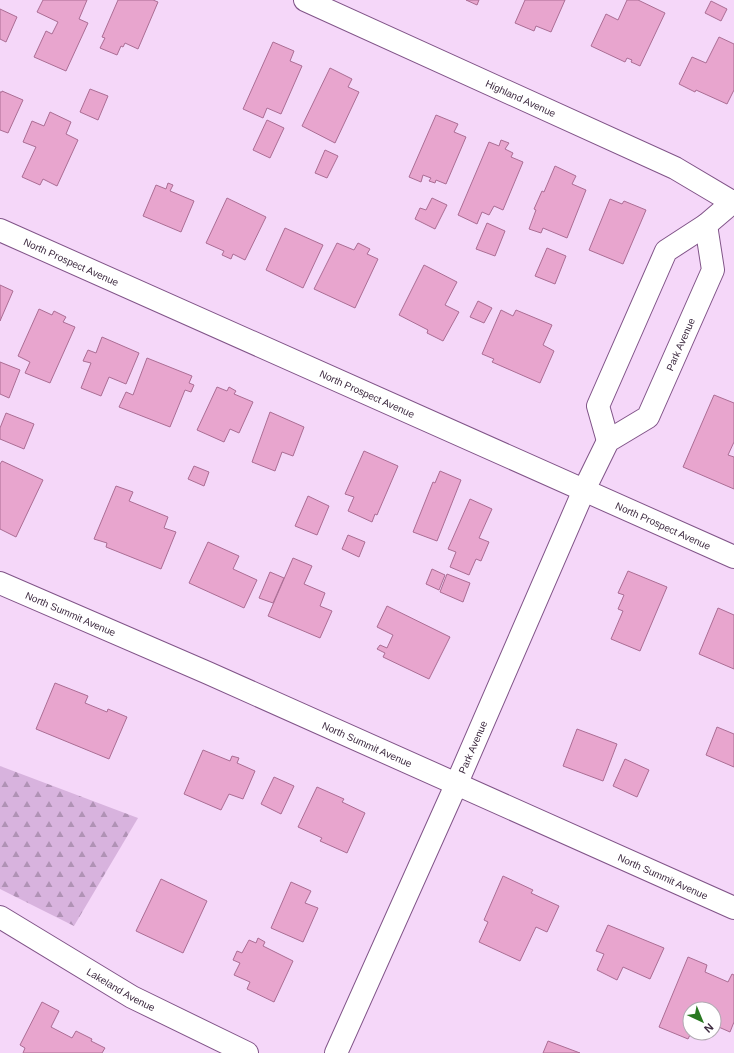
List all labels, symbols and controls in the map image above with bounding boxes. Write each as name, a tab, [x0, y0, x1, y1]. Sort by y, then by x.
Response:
street label: Highland Avenue	[484, 78, 558, 119]
street label: North Prospect Avenue	[22, 236, 121, 288]
street label: Park Avenue	[664, 316, 697, 373]
street label: North Prospect Avenue	[318, 368, 417, 420]
street label: North Prospect Avenue	[614, 500, 713, 552]
street label: North Summit Avenue	[24, 590, 118, 639]
street label: Park Avenue	[457, 719, 489, 775]
street label: North Summit Avenue	[320, 720, 414, 770]
street label: North Summit Avenue	[616, 852, 710, 902]
street label: Lakeland Avenue	[85, 966, 157, 1014]
north arrow	[682, 1001, 722, 1041]
text: N	[702, 1021, 716, 1035]

